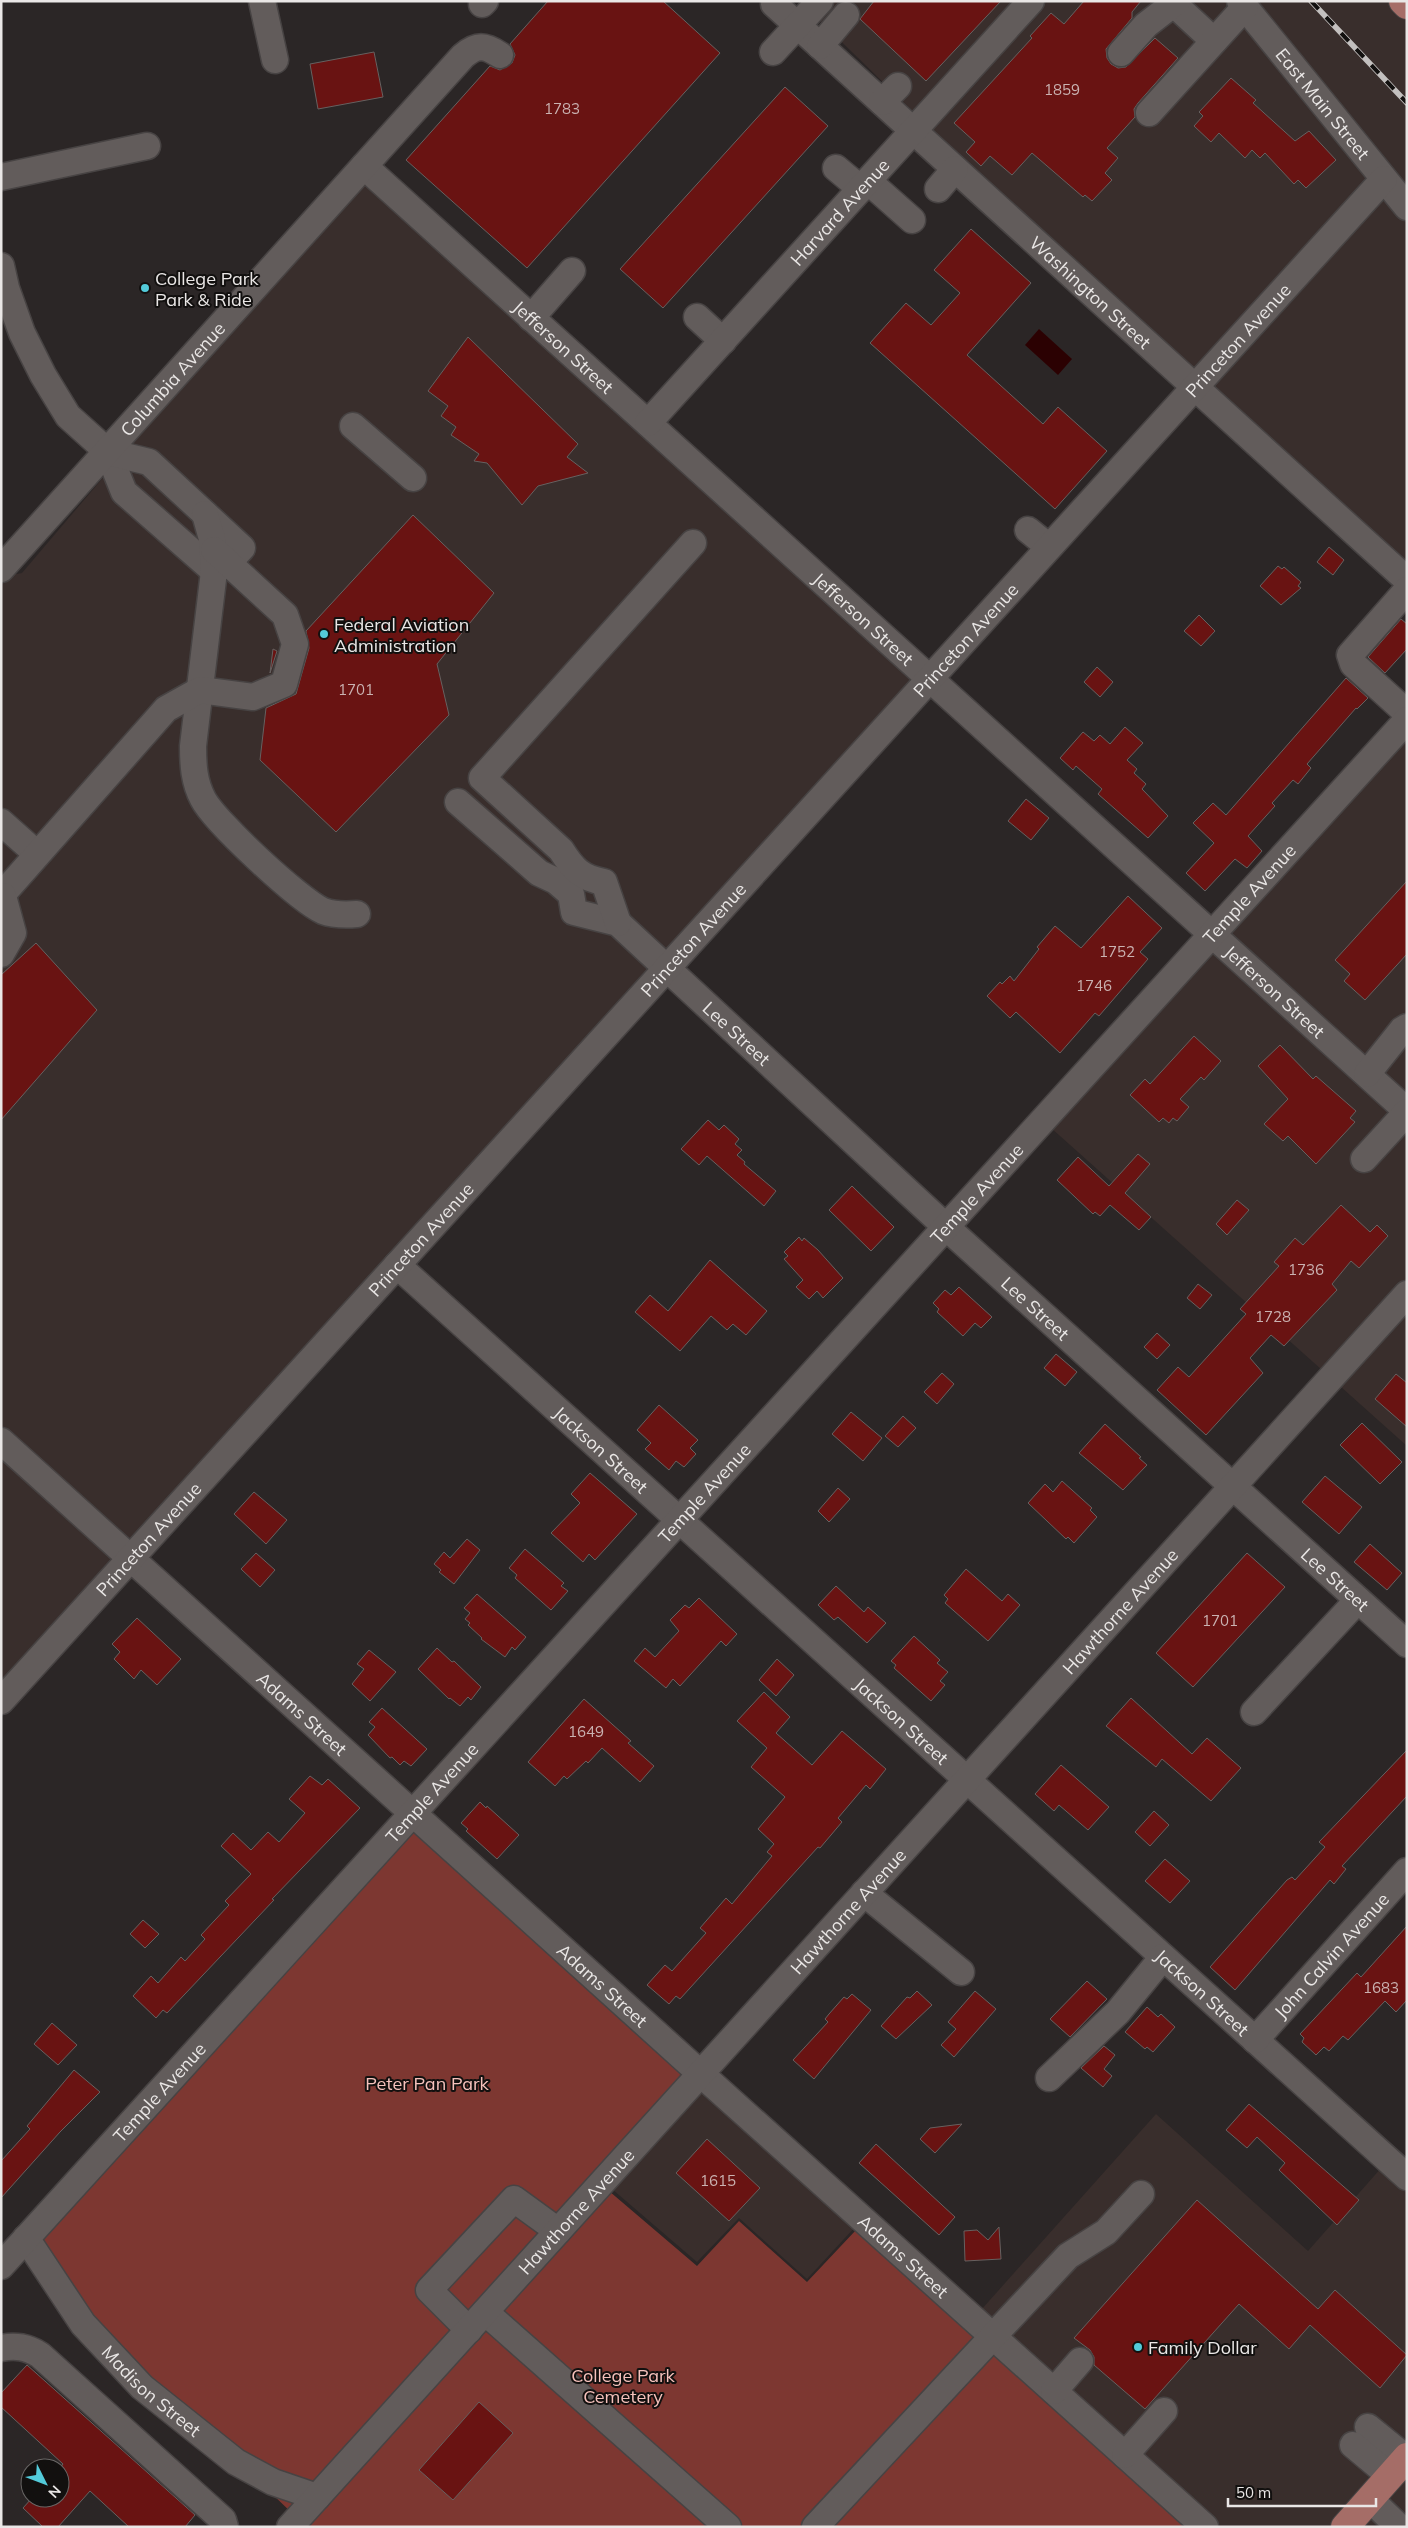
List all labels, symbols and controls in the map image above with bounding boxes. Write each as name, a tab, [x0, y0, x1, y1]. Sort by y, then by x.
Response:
street label: East Main Street	[1271, 43, 1375, 164]
house number: 1859	[1044, 80, 1080, 99]
house number: 1783	[544, 99, 580, 118]
street label: Harvard Avenue	[785, 154, 894, 270]
street label: Washington Street	[1025, 231, 1156, 353]
place label: College Park Park & Ride	[155, 267, 259, 311]
street label: Princeton Avenue	[1180, 278, 1295, 402]
marker: College Park Park & Ride	[139, 282, 151, 294]
street label: Jefferson Street	[508, 295, 618, 398]
street label: Columbia Avenue	[115, 317, 230, 441]
street label: Jefferson Street	[808, 567, 919, 670]
street label: Princeton Avenue	[908, 578, 1023, 701]
place label: Federal Aviation Administration	[334, 613, 469, 657]
marker: Federal Aviation Administration	[318, 628, 330, 640]
house number: 1701	[338, 680, 374, 699]
street label: Temple Avenue	[1198, 839, 1300, 949]
street label: Princeton Avenue	[635, 878, 751, 1001]
street label: Jefferson Street	[1220, 940, 1330, 1043]
house number: 1752	[1099, 942, 1135, 961]
house number: 1746	[1076, 976, 1112, 995]
street label: Lee Street	[698, 996, 775, 1070]
street label: Temple Avenue	[925, 1138, 1028, 1248]
street label: Princeton Avenue	[363, 1177, 478, 1301]
house number: 1736	[1288, 1260, 1324, 1279]
street label: Lee Street	[997, 1271, 1074, 1345]
house number: 1728	[1255, 1307, 1291, 1326]
street label: Jackson Street	[549, 1401, 653, 1498]
street label: Temple Avenue	[653, 1438, 755, 1548]
street label: Princeton Avenue	[91, 1477, 206, 1601]
street label: Lee Street	[1296, 1542, 1374, 1616]
street label: Hawthorne Avenue	[1057, 1543, 1183, 1679]
house number: 1701	[1202, 1611, 1238, 1630]
street label: Adams Street	[252, 1667, 352, 1760]
street label: Jackson Street	[850, 1672, 954, 1769]
house number: 1649	[568, 1722, 604, 1741]
street label: Temple Avenue	[380, 1738, 483, 1847]
street label: Hawthorne Avenue	[785, 1843, 911, 1979]
street label: John Calvin Avenue	[1269, 1888, 1394, 2023]
street label: Adams Street	[553, 1938, 653, 2032]
street label: Jackson Street	[1150, 1944, 1254, 2041]
house number: 1683	[1363, 1978, 1399, 1997]
street label: Temple Avenue	[108, 2037, 211, 2147]
park label: Peter Pan Park	[365, 2072, 490, 2095]
street label: Hawthorne Avenue	[513, 2144, 639, 2279]
house number: 1615	[700, 2171, 736, 2190]
street label: Adams Street	[853, 2209, 954, 2303]
place label: Family Dollar	[1148, 2336, 1257, 2359]
street label: Madison Street	[97, 2340, 206, 2441]
marker: Family Dollar	[1132, 2341, 1144, 2353]
park label: College Park Cemetery	[571, 2364, 676, 2408]
north arrow	[20, 2458, 70, 2508]
scale bar	[1228, 2476, 1376, 2508]
text: N	[44, 2482, 65, 2502]
text: 50 m	[1236, 2483, 1271, 2502]

